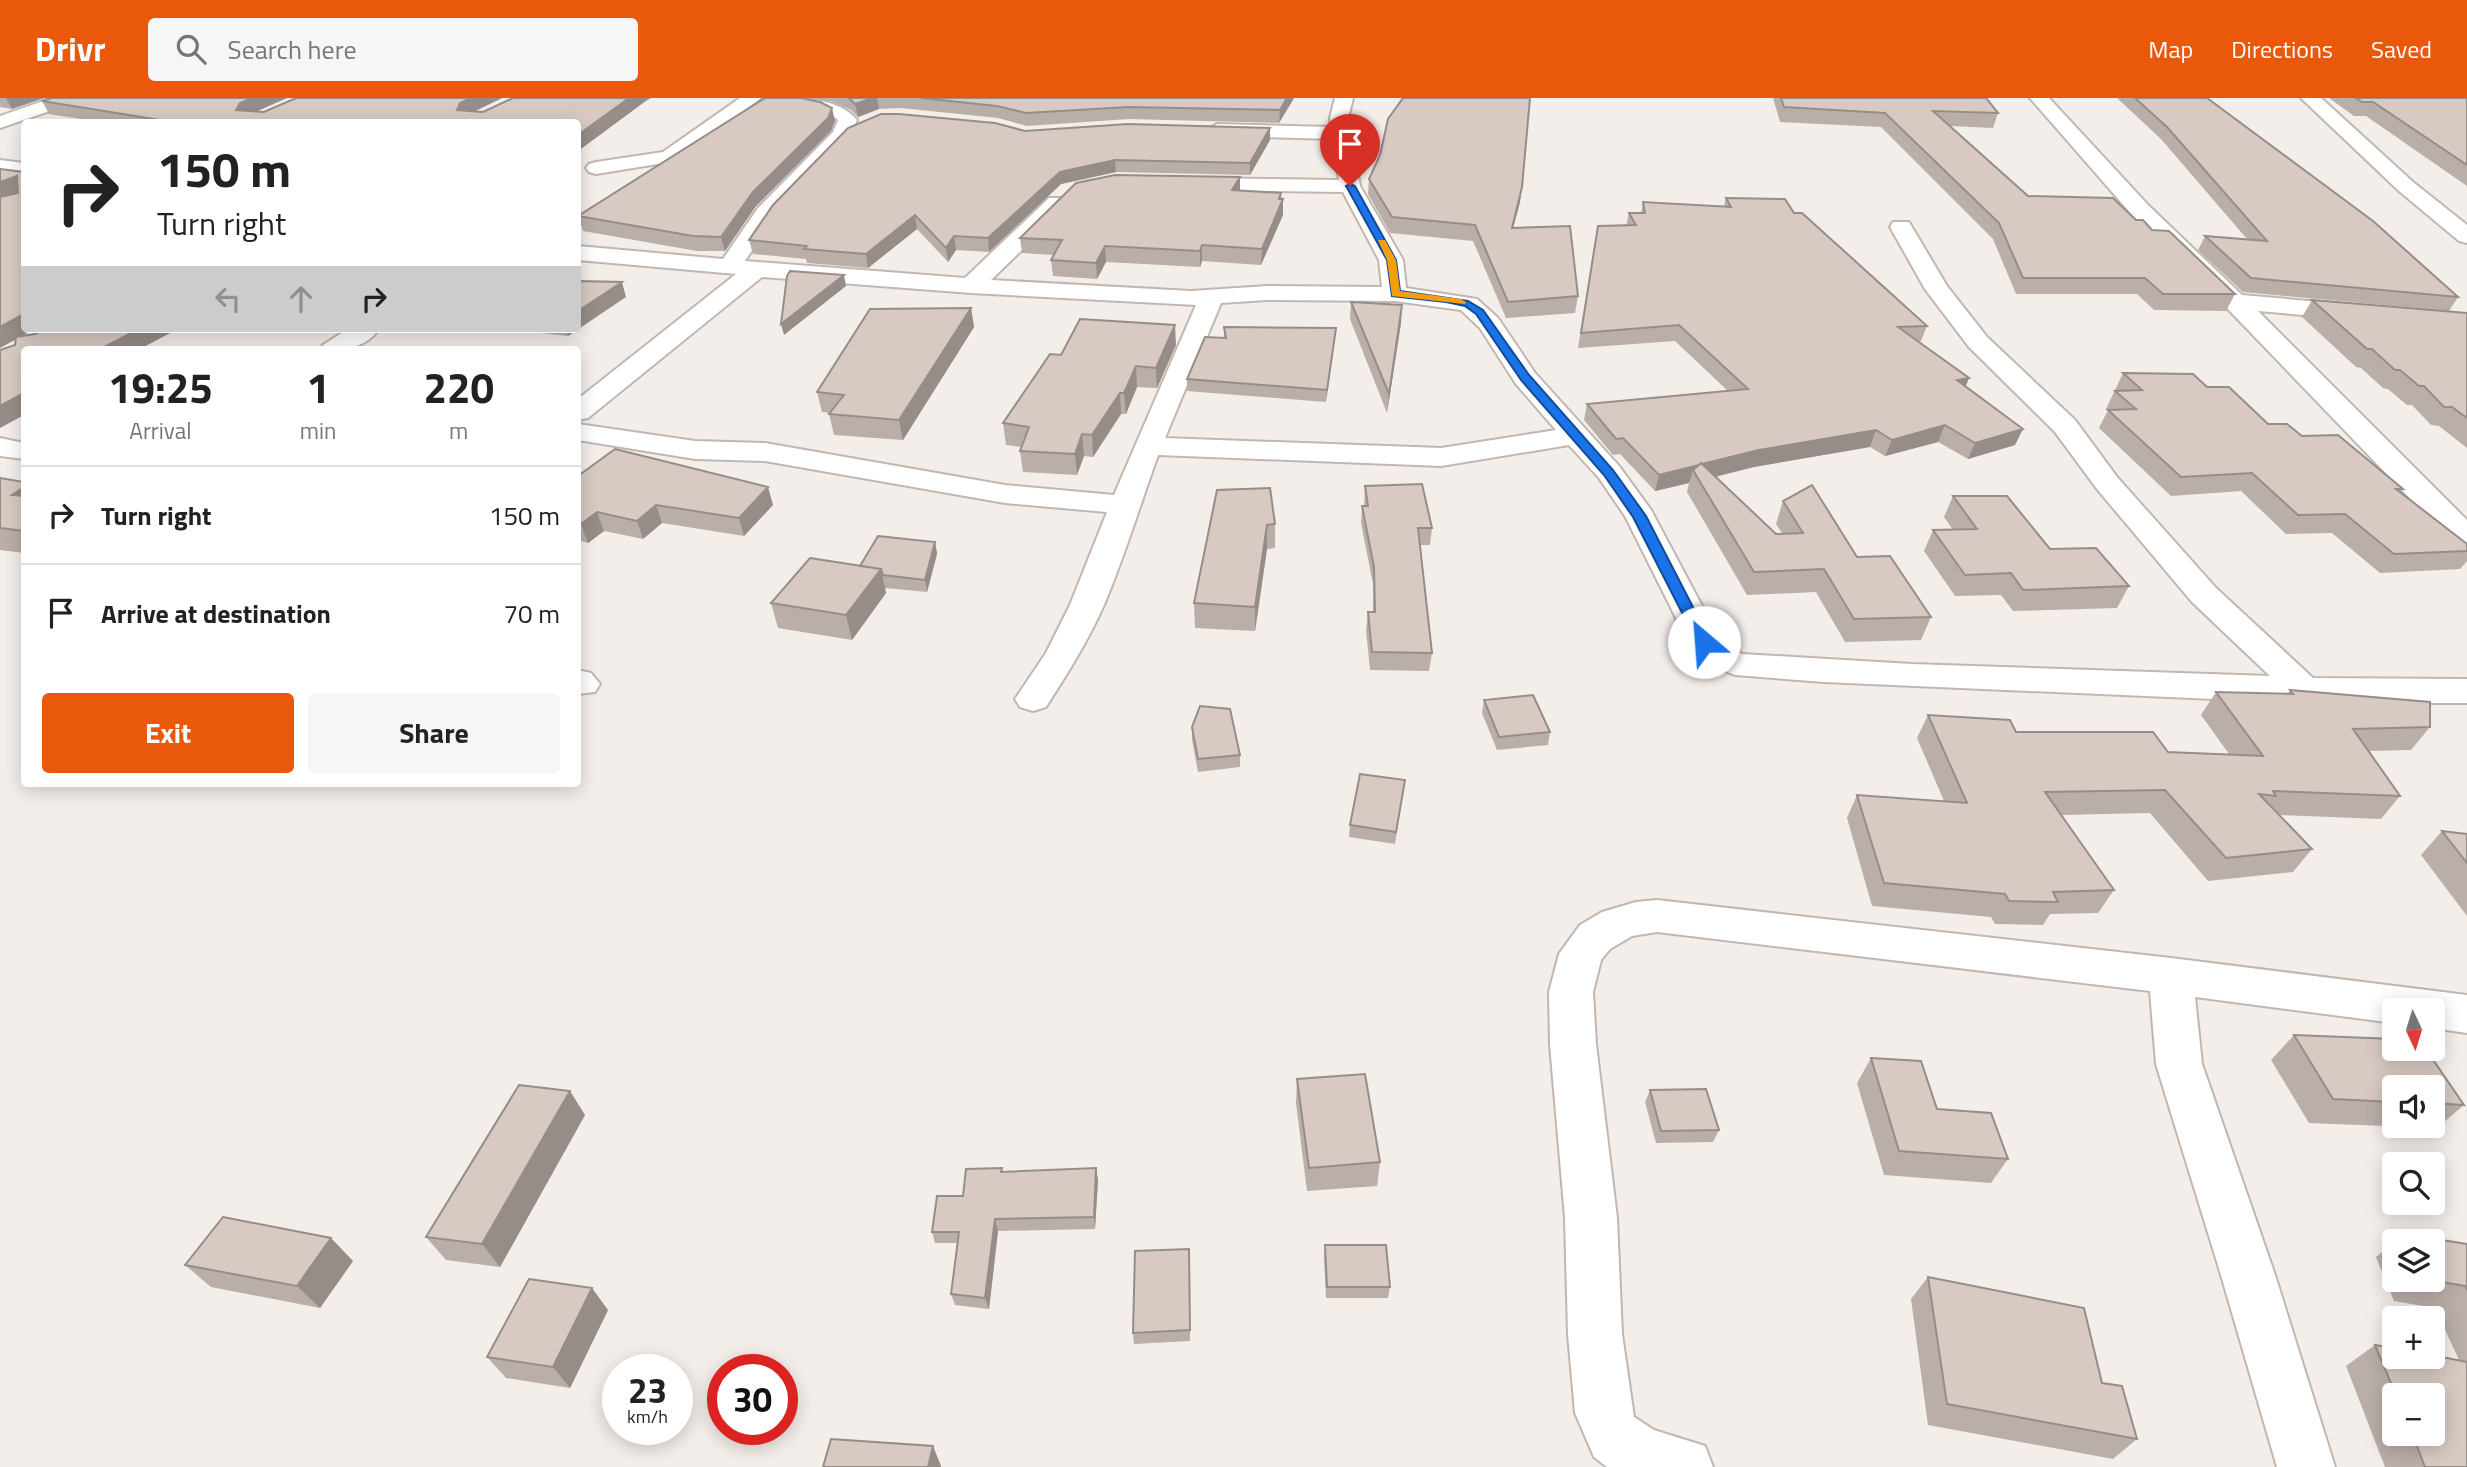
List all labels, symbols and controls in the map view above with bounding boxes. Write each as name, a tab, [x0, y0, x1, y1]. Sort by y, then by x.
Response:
search box	[148, 18, 638, 81]
text: Drivr	[35, 24, 106, 74]
icon: search	[172, 30, 210, 68]
text: Search here	[228, 30, 357, 69]
text: Map	[2148, 31, 2193, 67]
text: Directions	[2231, 31, 2333, 67]
text: Saved	[2371, 31, 2432, 67]
pin	[1320, 114, 1380, 186]
icon: arrive	[1331, 125, 1369, 163]
text: 150 m	[157, 131, 291, 206]
icon: right	[42, 147, 133, 238]
text: Turn right	[157, 199, 286, 247]
icon: left	[209, 280, 247, 318]
icon: ahead	[282, 280, 320, 318]
icon: right	[355, 280, 393, 318]
text: 19:25	[108, 355, 213, 419]
text: 1	[306, 355, 330, 419]
text: 220	[423, 355, 494, 419]
text: Arrival	[129, 413, 192, 448]
text: min	[300, 413, 336, 448]
text: m	[449, 413, 468, 448]
icon: right	[42, 496, 80, 534]
text: Turn right	[101, 496, 212, 535]
text: 150 m	[489, 496, 560, 535]
icon: arrive	[42, 594, 80, 632]
text: Arrive at destination	[101, 594, 331, 633]
text: 70 m	[503, 594, 560, 633]
position arrow	[1667, 605, 1741, 679]
button: Exit	[42, 693, 294, 773]
button: Share	[308, 693, 560, 773]
north arrow	[2382, 998, 2445, 1060]
map controls	[2382, 998, 2445, 1446]
button: sound	[2382, 1075, 2445, 1138]
button: search	[2382, 1152, 2445, 1215]
button: layers	[2382, 1229, 2445, 1292]
button: +	[2382, 1306, 2445, 1369]
speed limit sign: 30	[707, 1354, 798, 1445]
text: 23	[628, 1363, 667, 1417]
button: −	[2382, 1383, 2445, 1446]
text: km/h	[627, 1403, 668, 1430]

